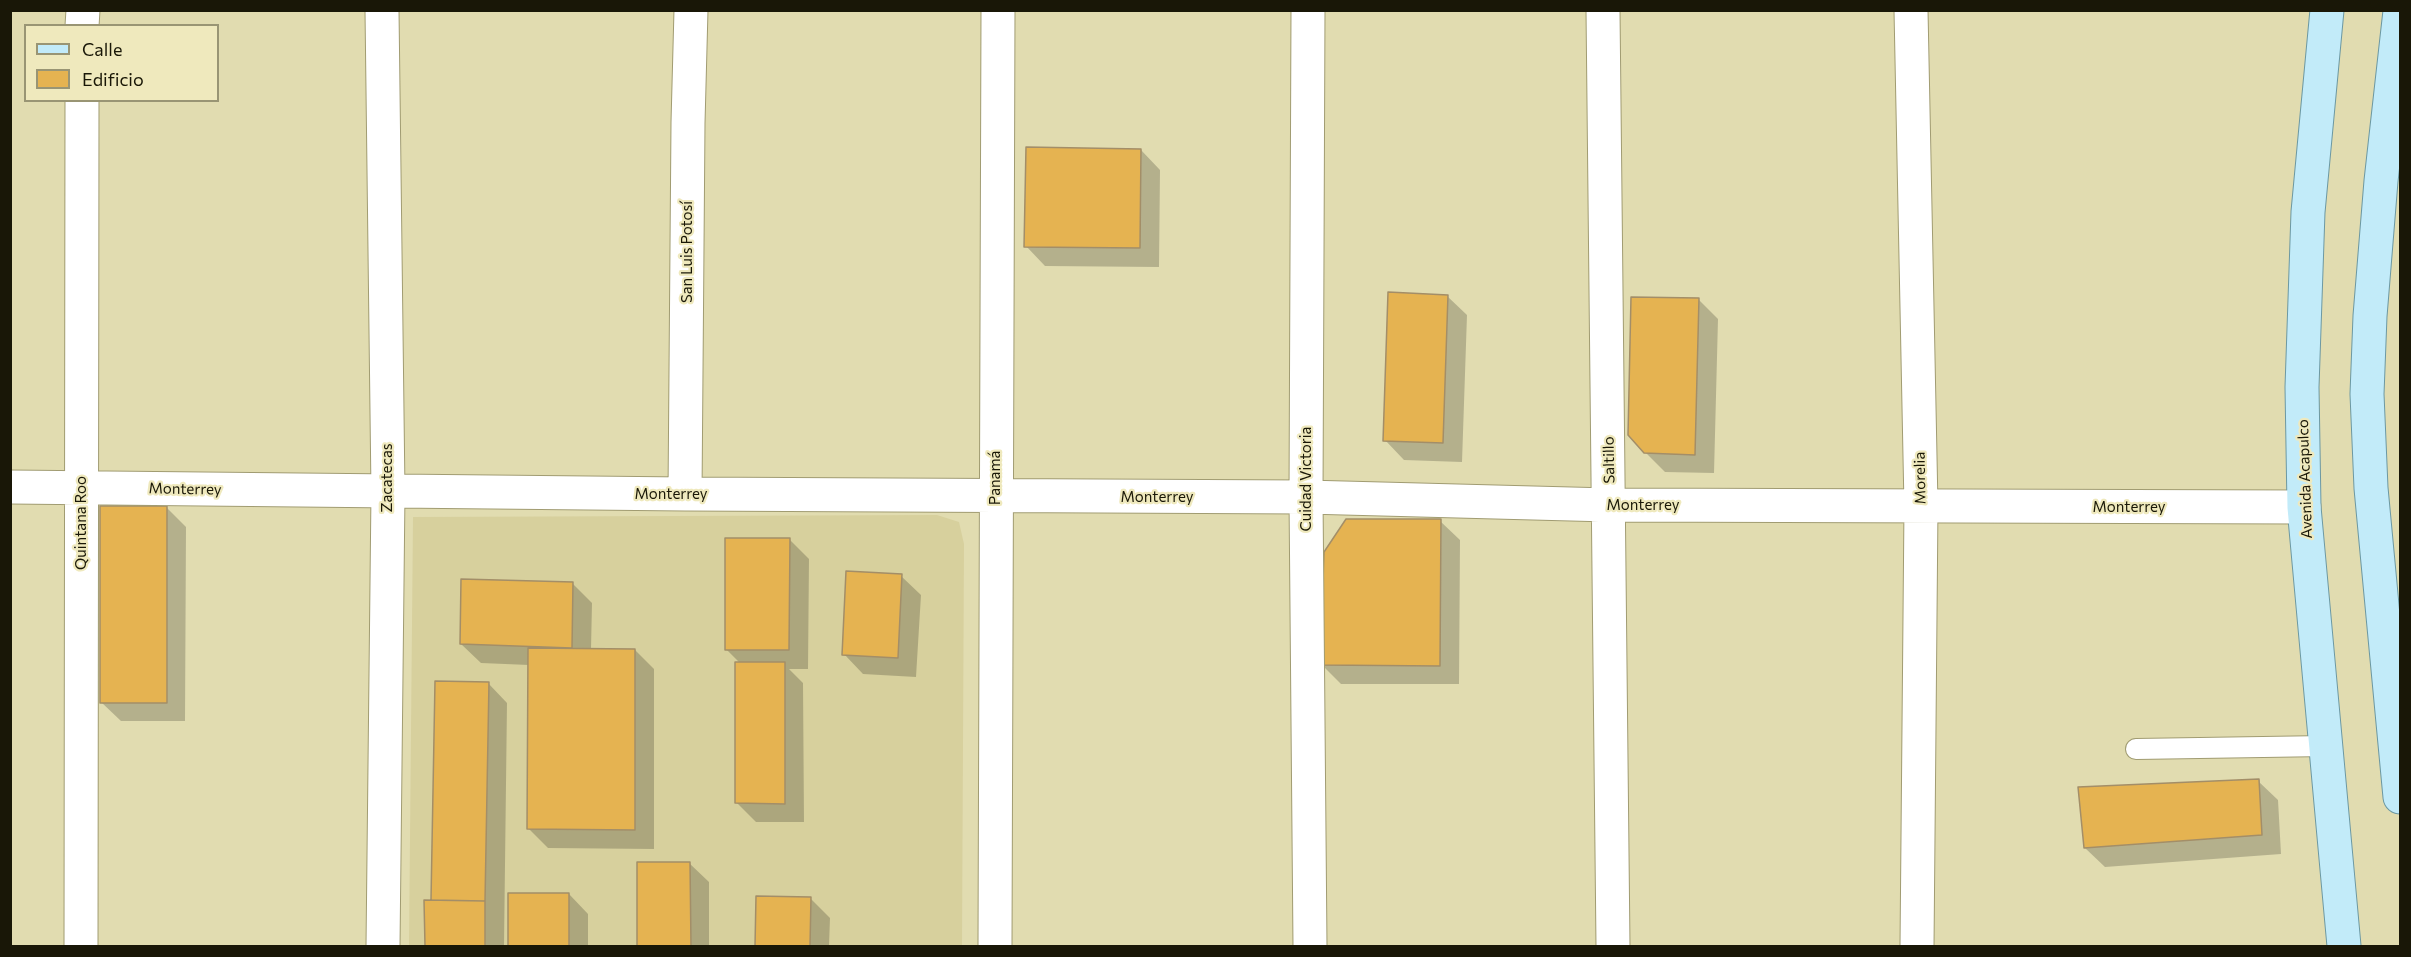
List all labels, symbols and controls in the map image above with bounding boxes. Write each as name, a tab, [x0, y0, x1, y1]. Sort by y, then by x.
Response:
legend	[24, 24, 219, 102]
text: Calle	[82, 38, 122, 60]
text: Edificio	[82, 68, 144, 90]
street label: San Luis Potosí	[678, 201, 696, 303]
street label: Avenida Acapulco	[2294, 419, 2316, 539]
street label: Cuidad Victoria	[1297, 427, 1315, 531]
street label: Saltillo	[1600, 436, 1618, 484]
street label: Zacatecas	[378, 443, 396, 513]
street label: Panamá	[986, 451, 1004, 505]
street label: Morelia	[1911, 452, 1929, 504]
street label: Quintana Roo	[72, 476, 90, 570]
street label: Monterrey	[148, 479, 222, 499]
street label: Monterrey	[634, 485, 708, 503]
street label: Monterrey	[1120, 488, 1194, 506]
street label: Monterrey	[1606, 496, 1680, 514]
street label: Monterrey	[2092, 498, 2166, 516]

